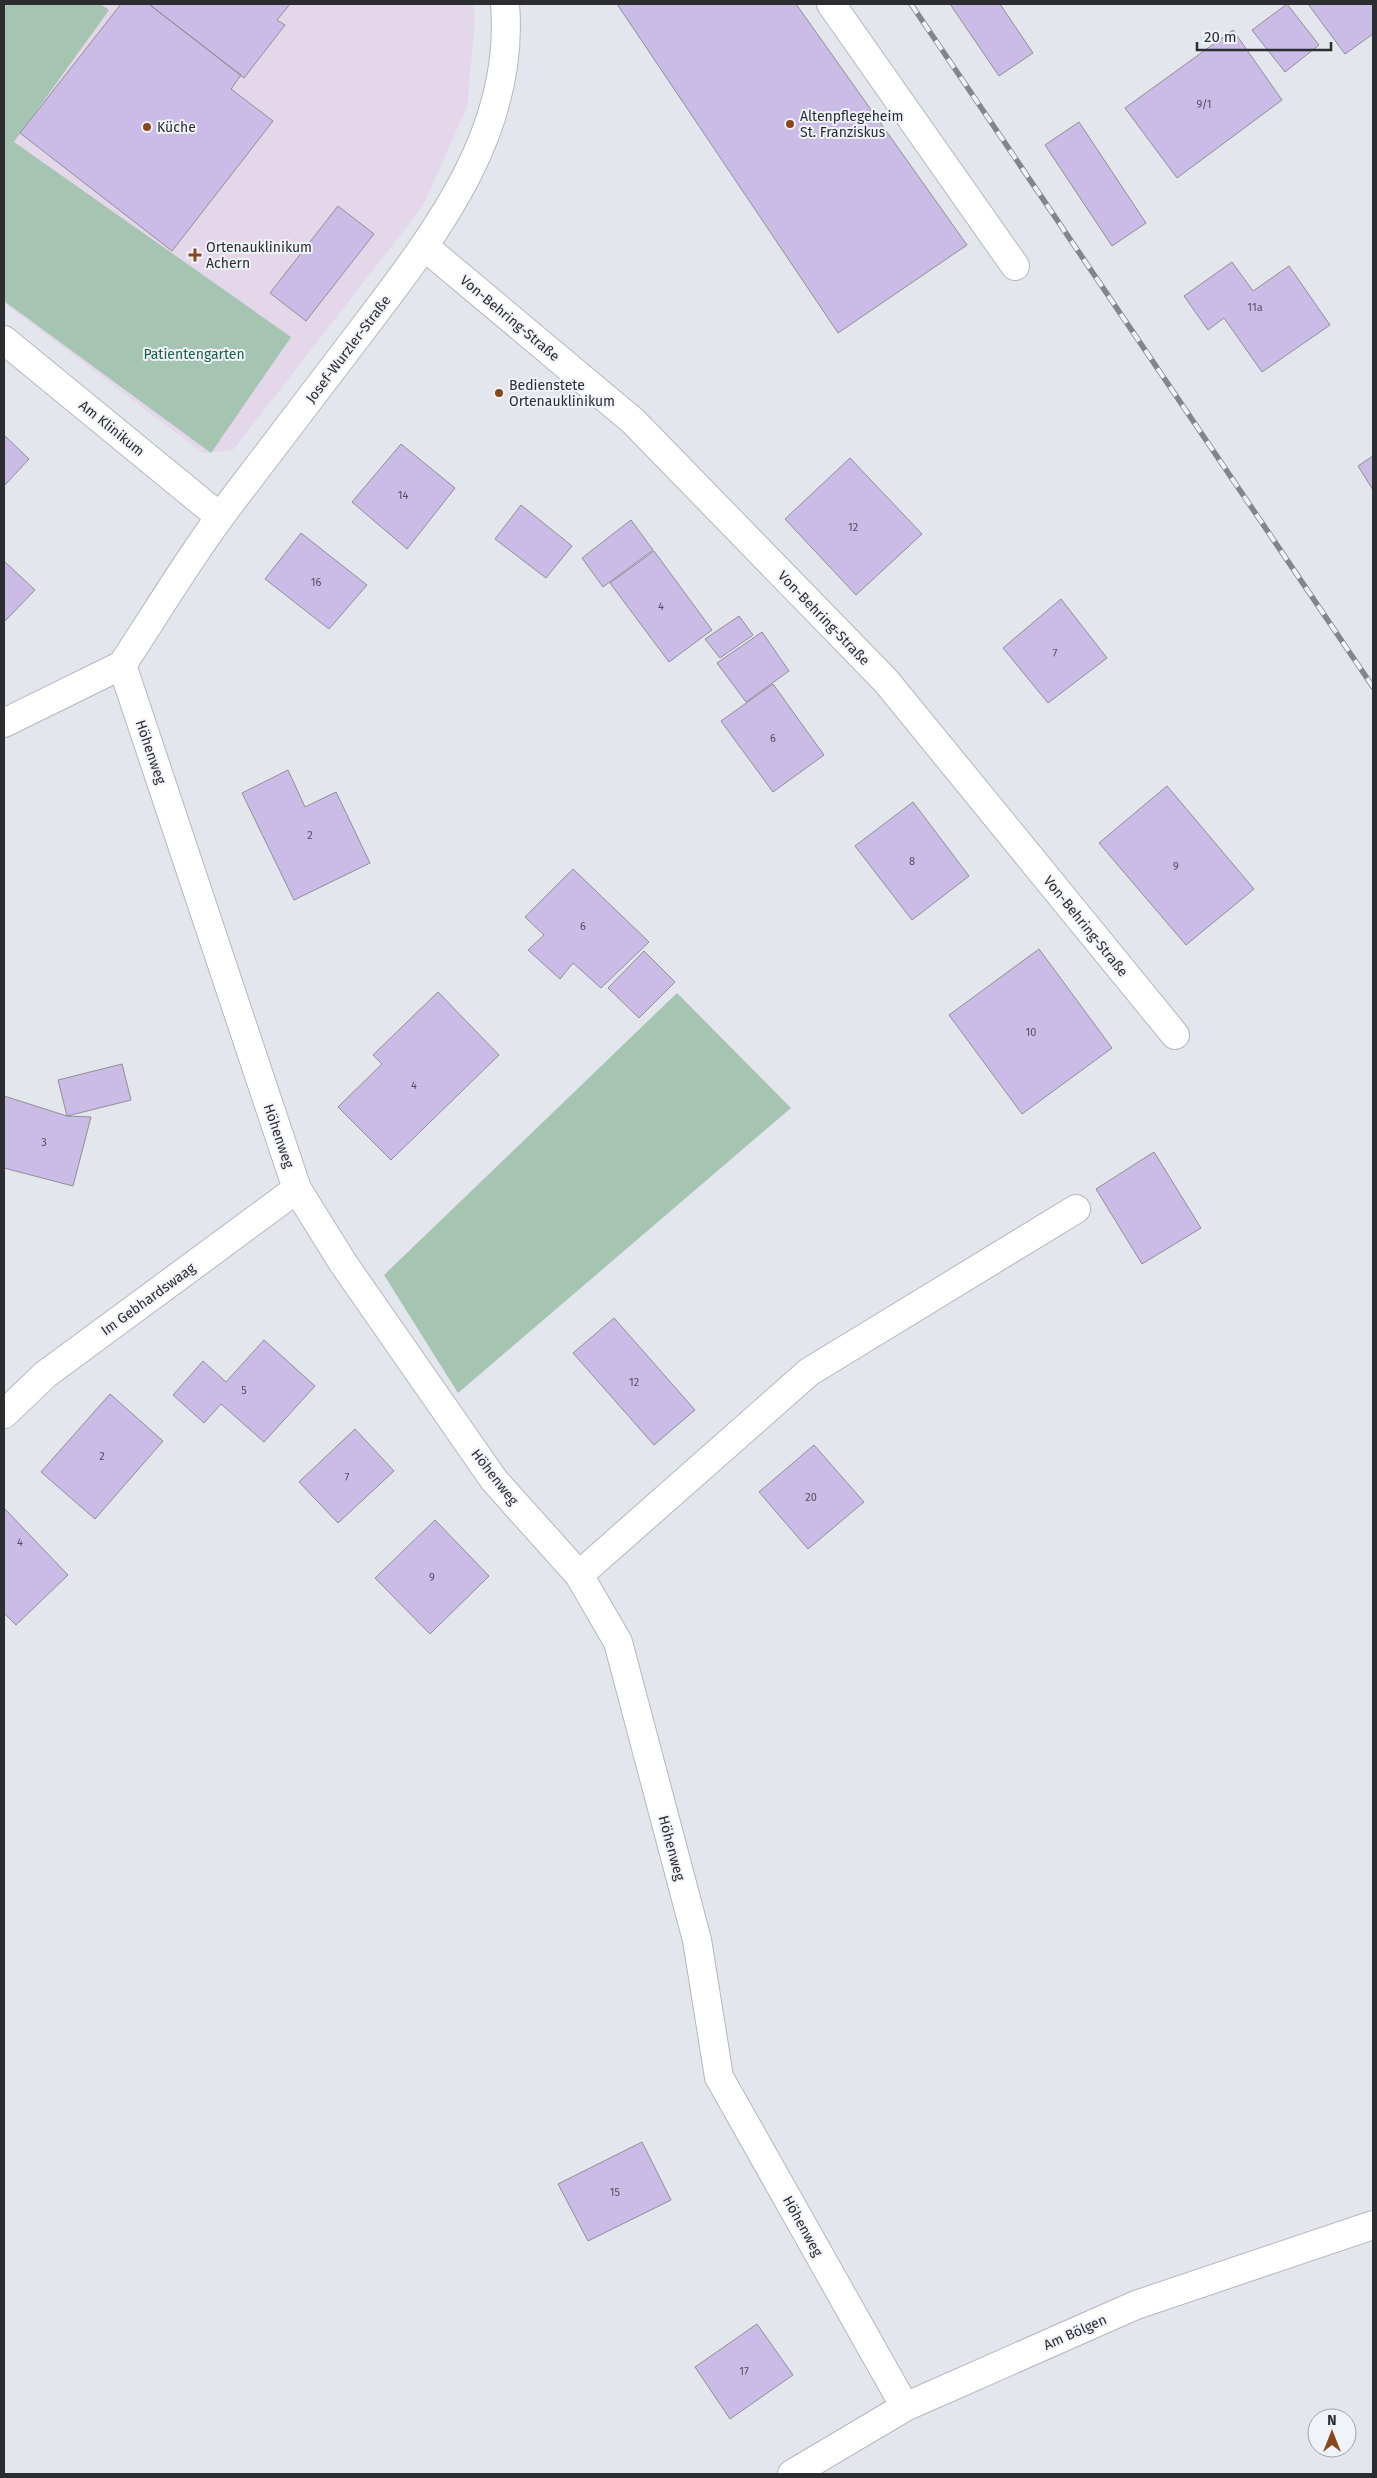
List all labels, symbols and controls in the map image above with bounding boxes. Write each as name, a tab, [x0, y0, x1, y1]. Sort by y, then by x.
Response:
scale bar	[1197, 20, 1331, 52]
text: 20 m	[1204, 28, 1237, 46]
house number: 9/1	[1196, 98, 1212, 111]
place label: Altenpflegeheim St. Franziskus	[800, 108, 903, 141]
marker: Altenpflegeheim St. Franziskus	[784, 118, 796, 130]
place label: Küche	[157, 119, 196, 136]
marker: Küche	[141, 121, 153, 133]
place label: Ortenauklinikum Achern	[206, 239, 312, 272]
marker: Ortenauklinikum Achern	[188, 248, 202, 262]
street label: Von-Behring-Straße	[456, 272, 563, 365]
street label: Josef-Wurzler-Straße	[302, 292, 394, 407]
house number: 11a	[1247, 301, 1263, 314]
park label: Patientengarten	[143, 346, 245, 363]
place label: Bedienstete Ortenauklinikum	[509, 377, 615, 410]
marker: Bedienstete Ortenauklinikum	[493, 387, 505, 399]
street label: Am Klinikum	[75, 397, 148, 460]
house number: 14	[398, 489, 408, 502]
house number: 12	[848, 521, 858, 534]
street label: Von-Behring-Straße	[774, 568, 873, 669]
house number: 16	[311, 576, 321, 589]
house number: 4	[658, 600, 664, 613]
house number: 7	[1053, 647, 1058, 660]
street label: Höhenweg	[132, 718, 170, 787]
house number: 6	[770, 732, 776, 745]
house number: 2	[307, 829, 313, 842]
house number: 8	[909, 855, 915, 868]
house number: 9	[1173, 860, 1179, 873]
street label: Von-Behring-Straße	[1040, 872, 1131, 980]
house number: 6	[580, 920, 586, 933]
house number: 10	[1026, 1026, 1036, 1039]
house number: 4	[411, 1079, 417, 1092]
street label: Höhenweg	[260, 1102, 298, 1171]
house number: 3	[41, 1136, 47, 1149]
street label: Im Gebhardswaag	[98, 1259, 199, 1339]
house number: 12	[629, 1376, 639, 1389]
house number: 5	[241, 1384, 247, 1397]
street label: Höhenweg	[467, 1446, 522, 1509]
house number: 2	[99, 1450, 105, 1463]
house number: 7	[345, 1471, 350, 1484]
house number: 20	[805, 1491, 817, 1504]
house number: 4	[17, 1536, 23, 1549]
house number: 9	[429, 1571, 435, 1584]
street label: Höhenweg	[655, 1814, 689, 1883]
house number: 15	[610, 2186, 621, 2199]
street label: Höhenweg	[779, 2193, 827, 2260]
street label: Am Bölgen	[1041, 2311, 1109, 2354]
house number: 17	[739, 2365, 749, 2378]
north arrow	[1307, 2408, 1357, 2458]
text: N	[1327, 2412, 1337, 2429]

